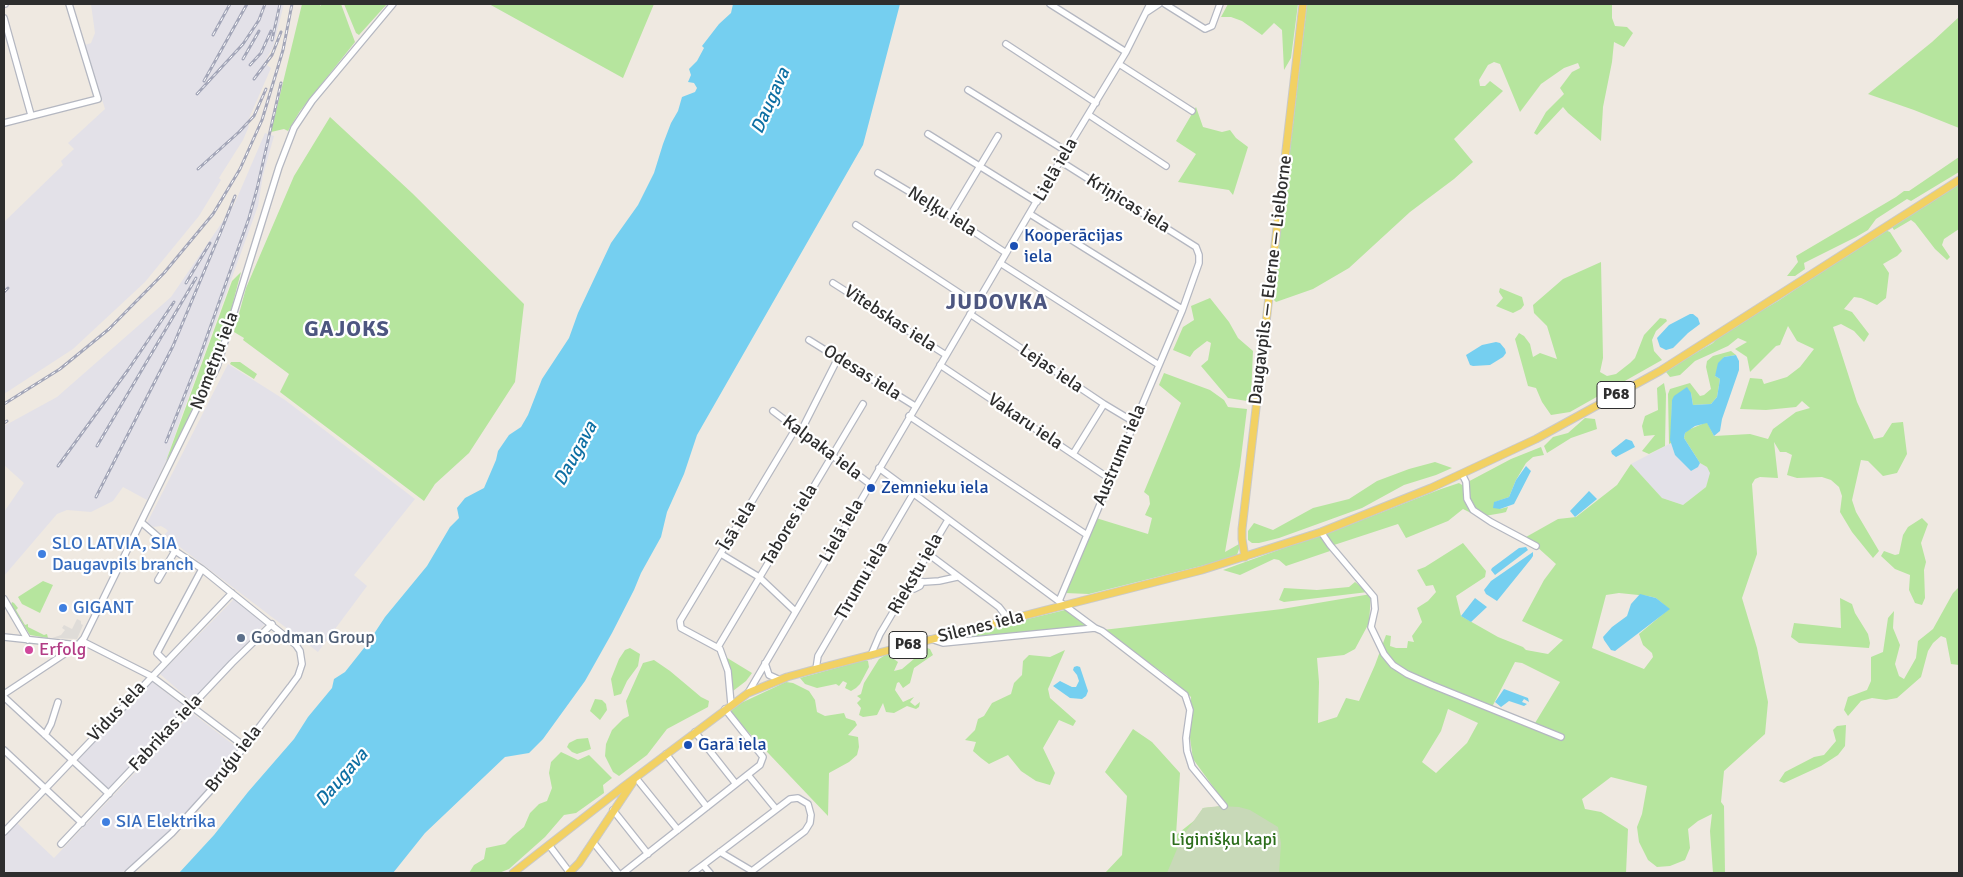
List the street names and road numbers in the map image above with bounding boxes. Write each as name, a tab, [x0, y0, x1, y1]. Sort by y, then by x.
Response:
street label: Lielā iela	[1029, 134, 1083, 206]
street label: Daugavpils — Elerne — Lielborne	[1245, 154, 1297, 406]
street label: Kriņicas iela	[1082, 170, 1174, 238]
street label: Neļķu iela	[903, 182, 981, 242]
street label: Vitebskas iela	[840, 281, 940, 357]
street label: Nometņu iela	[186, 309, 244, 413]
street label: Lejas iela	[1015, 340, 1087, 398]
street label: Odesas iela	[819, 341, 905, 405]
road number: P68	[1597, 382, 1635, 408]
street label: Vakaru iela	[983, 389, 1067, 455]
street label: Austrumu iela	[1089, 401, 1151, 509]
street label: Kalpaka iela	[778, 411, 866, 485]
street label: Tabores iela	[757, 480, 823, 570]
street label: Lielā iela	[815, 495, 869, 567]
street label: Īsā iela	[715, 497, 761, 555]
street label: Riekstu iela	[884, 530, 948, 618]
street label: Tīrumu iela	[831, 538, 893, 624]
street label: Silenes iela	[936, 606, 1026, 648]
road number: P68	[889, 632, 927, 658]
street label: Vidus iela	[84, 677, 150, 747]
street label: Fabrikas iela	[125, 690, 207, 776]
street label: Bruģu iela	[201, 721, 267, 797]

